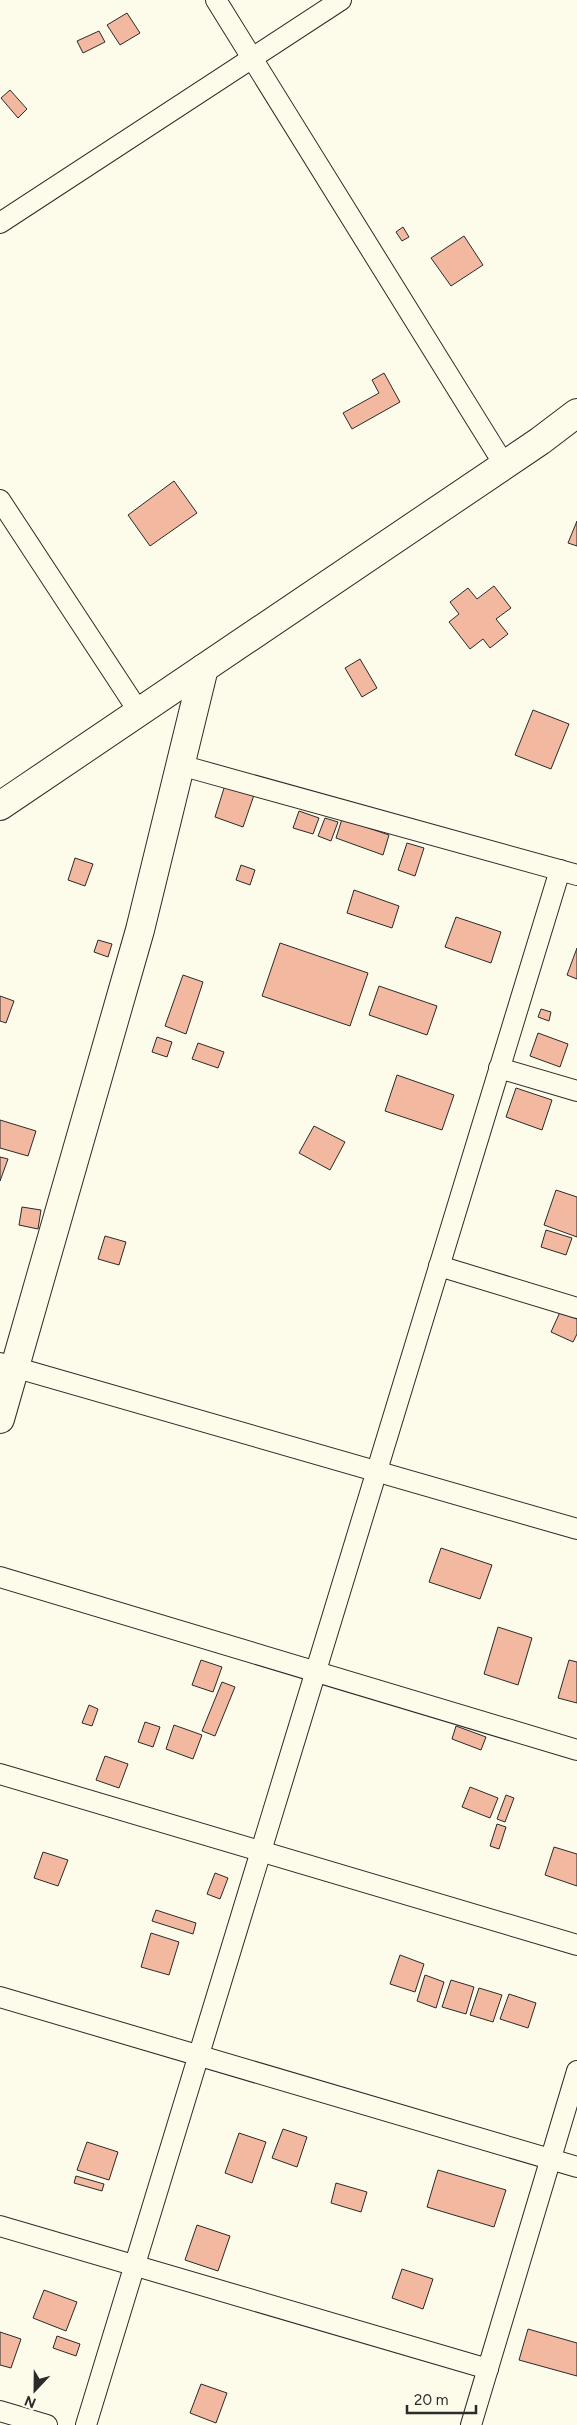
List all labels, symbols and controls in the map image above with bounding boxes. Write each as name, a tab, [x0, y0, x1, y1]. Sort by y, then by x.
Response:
north arrow	[10, 2365, 60, 2415]
scale bar	[407, 2382, 476, 2414]
text: 20 m	[414, 2391, 448, 2409]
text: N	[22, 2392, 39, 2411]

